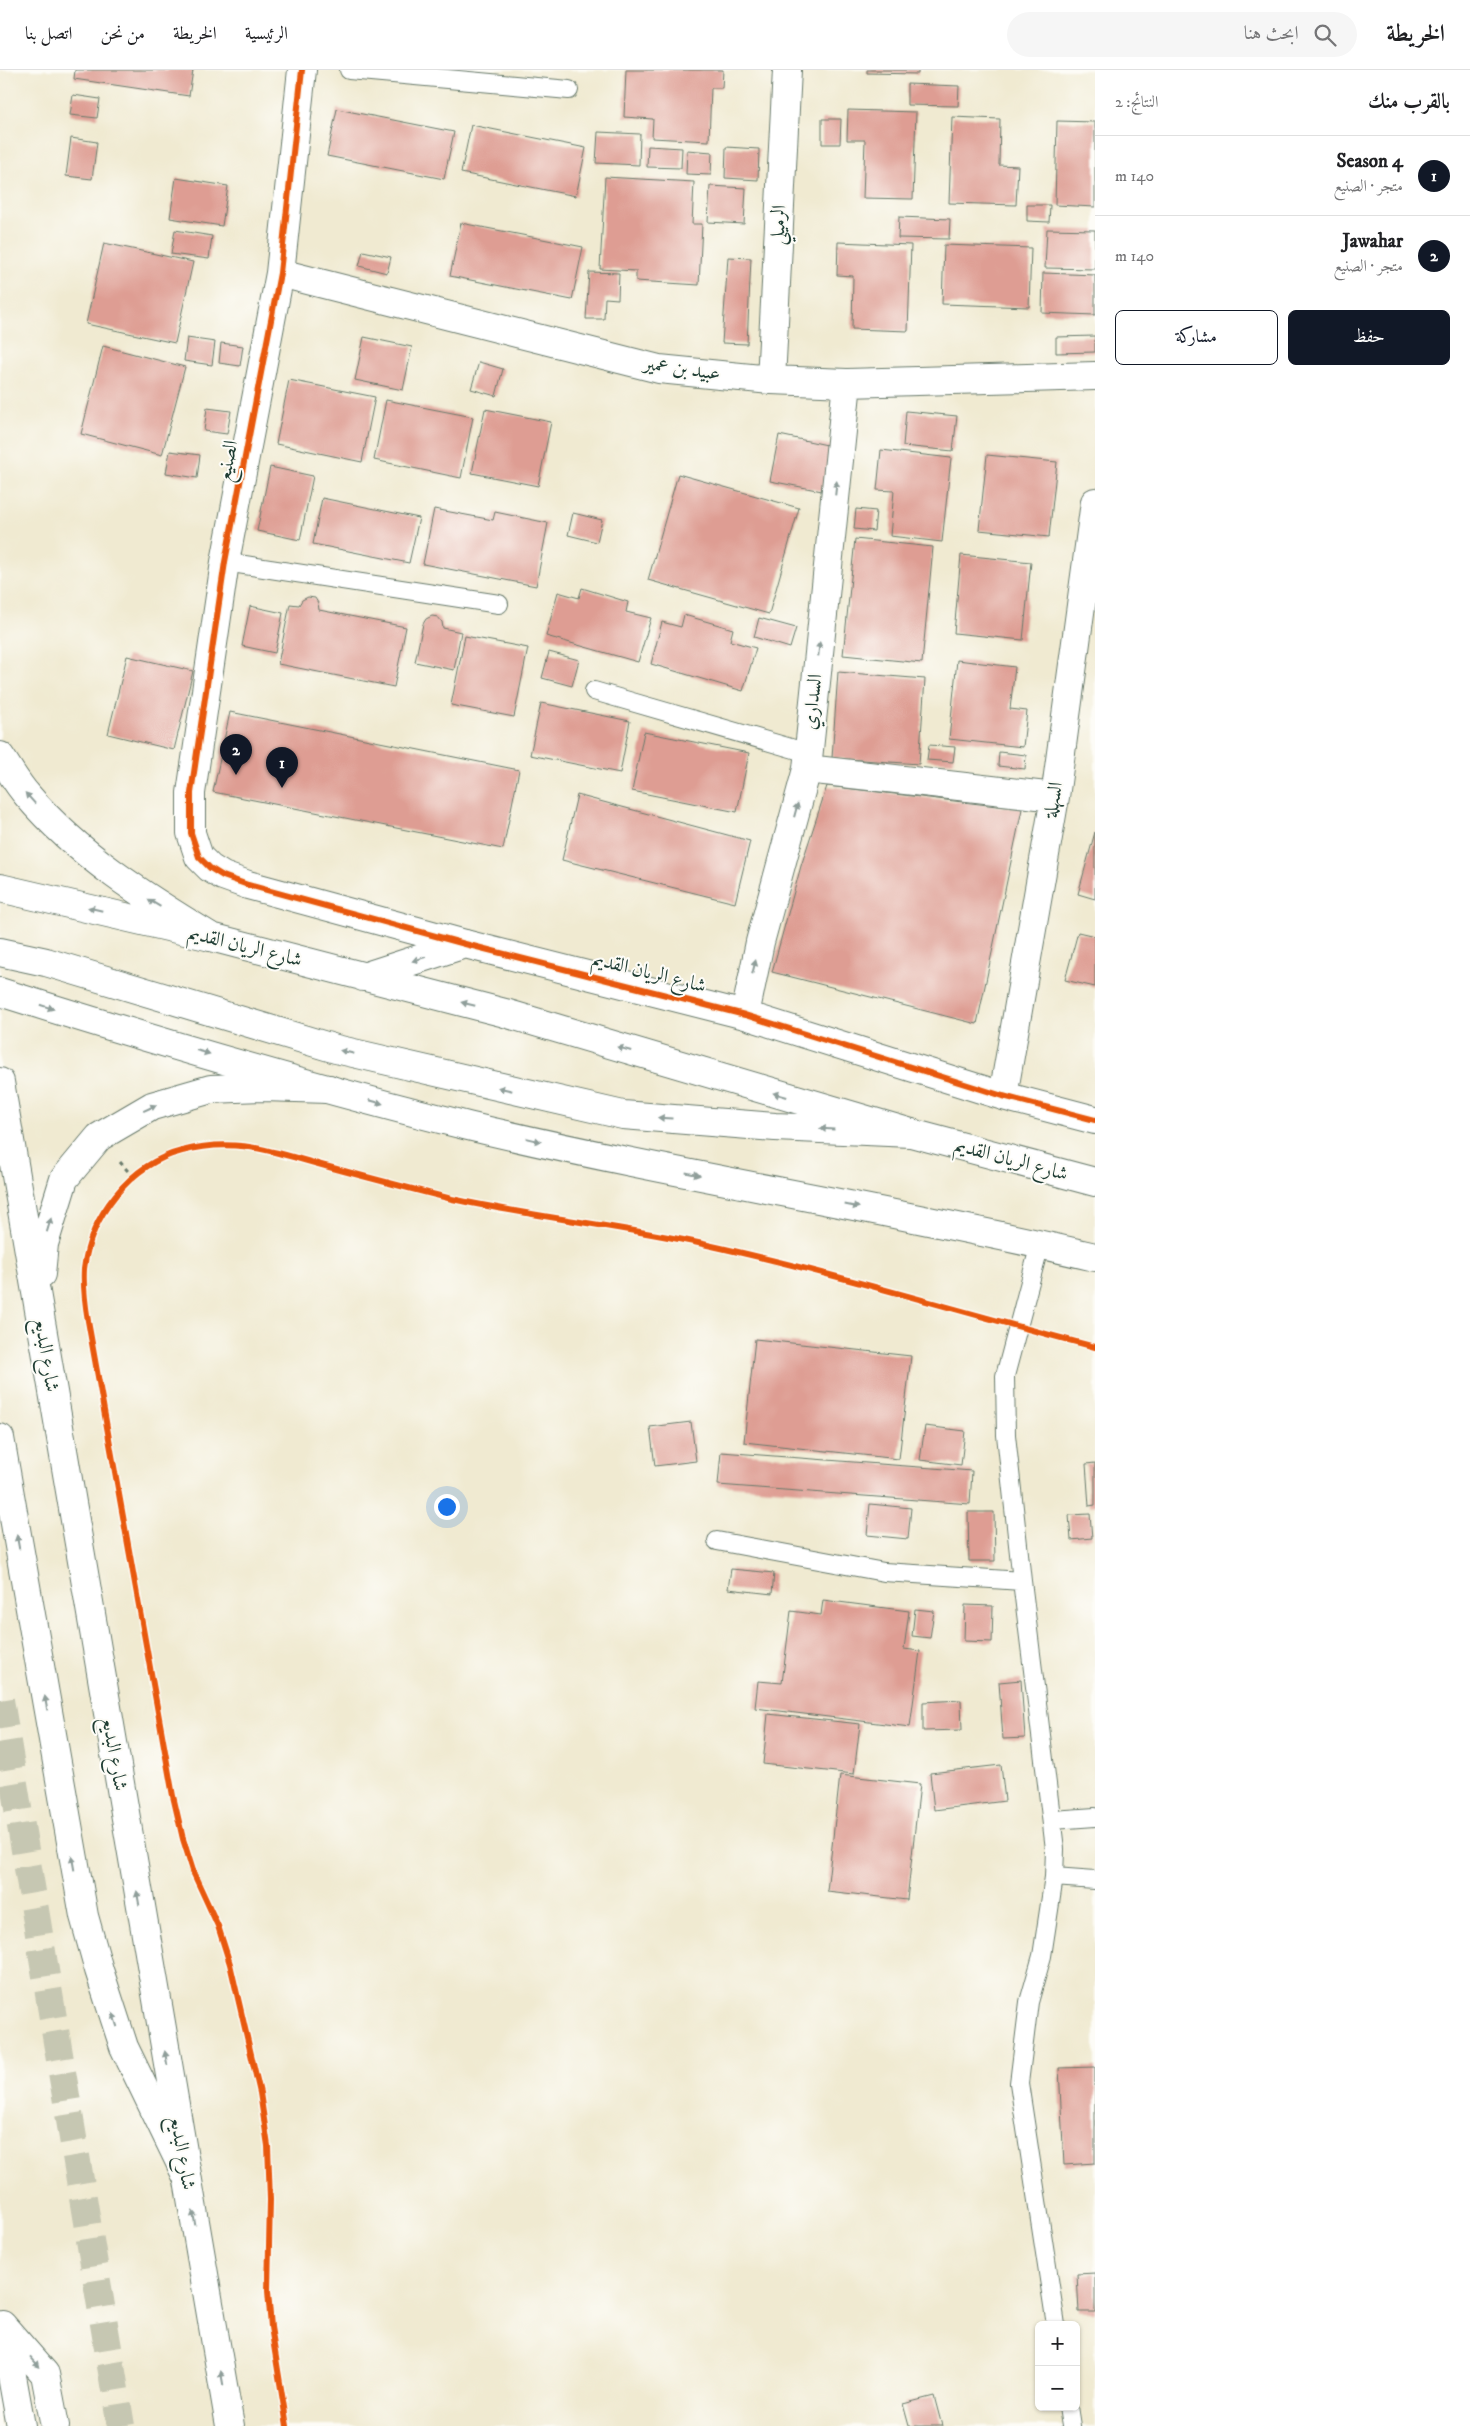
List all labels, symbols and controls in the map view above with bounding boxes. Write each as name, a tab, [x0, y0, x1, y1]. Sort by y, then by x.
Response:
search box	[1007, 12, 1357, 57]
text: الخريطة	[1387, 19, 1445, 49]
icon: search	[1311, 21, 1339, 49]
text: ابحث هنا	[1244, 22, 1299, 45]
text: اتصل بنا	[25, 23, 72, 45]
text: من نحن	[100, 23, 145, 45]
text: الخريطة	[173, 23, 217, 45]
text: الرئيسية	[245, 23, 288, 45]
text: بالقرب منك	[1368, 89, 1450, 115]
text: النتائج: 2	[1115, 92, 1159, 112]
text: 4 Season	[1337, 150, 1403, 173]
text: 140 m	[1115, 166, 1154, 186]
text: 1	[1431, 166, 1437, 186]
text: متجر · الصنيع	[1333, 176, 1403, 196]
street label: الرميلي	[765, 204, 799, 246]
text: Jawahar	[1343, 230, 1403, 253]
text: 140 m	[1115, 246, 1154, 266]
text: 2	[1430, 246, 1438, 266]
text: متجر · الصنيع	[1333, 256, 1403, 276]
button: مشاركة	[1115, 310, 1278, 365]
button: حفظ	[1288, 310, 1450, 365]
street label: عبيد بن عمير	[640, 351, 722, 387]
street label: الصنيع	[212, 438, 248, 485]
one-way arrow	[832, 479, 840, 495]
one-way arrow	[815, 641, 823, 657]
street label: السداري	[798, 673, 830, 731]
pin: 2	[220, 734, 252, 775]
pin: 1	[266, 747, 298, 788]
street label: السهلة	[1039, 780, 1069, 821]
one-way arrow	[25, 792, 36, 805]
one-way arrow	[792, 802, 800, 817]
one-way arrow	[148, 898, 161, 907]
one-way arrow	[88, 905, 103, 913]
street label: شارع الريان القديم	[184, 921, 305, 977]
street label: شارع الريان القديم	[588, 947, 709, 1003]
one-way arrow	[411, 956, 426, 963]
one-way arrow	[750, 959, 758, 974]
one-way arrow	[460, 1000, 475, 1008]
one-way arrow	[39, 1003, 54, 1011]
one-way arrow	[616, 1044, 631, 1052]
one-way arrow	[340, 1048, 355, 1056]
one-way arrow	[195, 1049, 210, 1057]
one-way arrow	[497, 1084, 513, 1092]
one-way arrow	[772, 1090, 787, 1098]
one-way arrow	[369, 1098, 384, 1106]
one-way arrow	[143, 1104, 157, 1112]
one-way arrow	[657, 1114, 673, 1122]
one-way arrow	[819, 1125, 835, 1133]
street label: شارع الريان القديم	[950, 1133, 1071, 1191]
one-way arrow	[526, 1136, 542, 1144]
one-way arrow	[685, 1170, 701, 1178]
one-way arrow	[845, 1202, 860, 1210]
one-way arrow	[46, 1218, 54, 1233]
street label: شارع البديع	[24, 1316, 64, 1395]
your location	[434, 1494, 460, 1520]
one-way arrow	[13, 1534, 21, 1550]
one-way arrow	[41, 1694, 49, 1710]
street label: شارع البديع	[91, 1715, 133, 1794]
one-way arrow	[69, 1854, 77, 1870]
one-way arrow	[134, 1889, 142, 1905]
one-way arrow	[111, 2012, 118, 2027]
one-way arrow	[162, 2049, 170, 2065]
street label: شارع البديع	[159, 2114, 201, 2193]
one-way arrow	[189, 2210, 197, 2226]
map controls	[1035, 2321, 1080, 2411]
button: +	[1035, 2321, 1080, 2366]
one-way arrow	[29, 2356, 40, 2368]
button: −	[1035, 2366, 1080, 2411]
one-way arrow	[217, 2370, 225, 2386]

